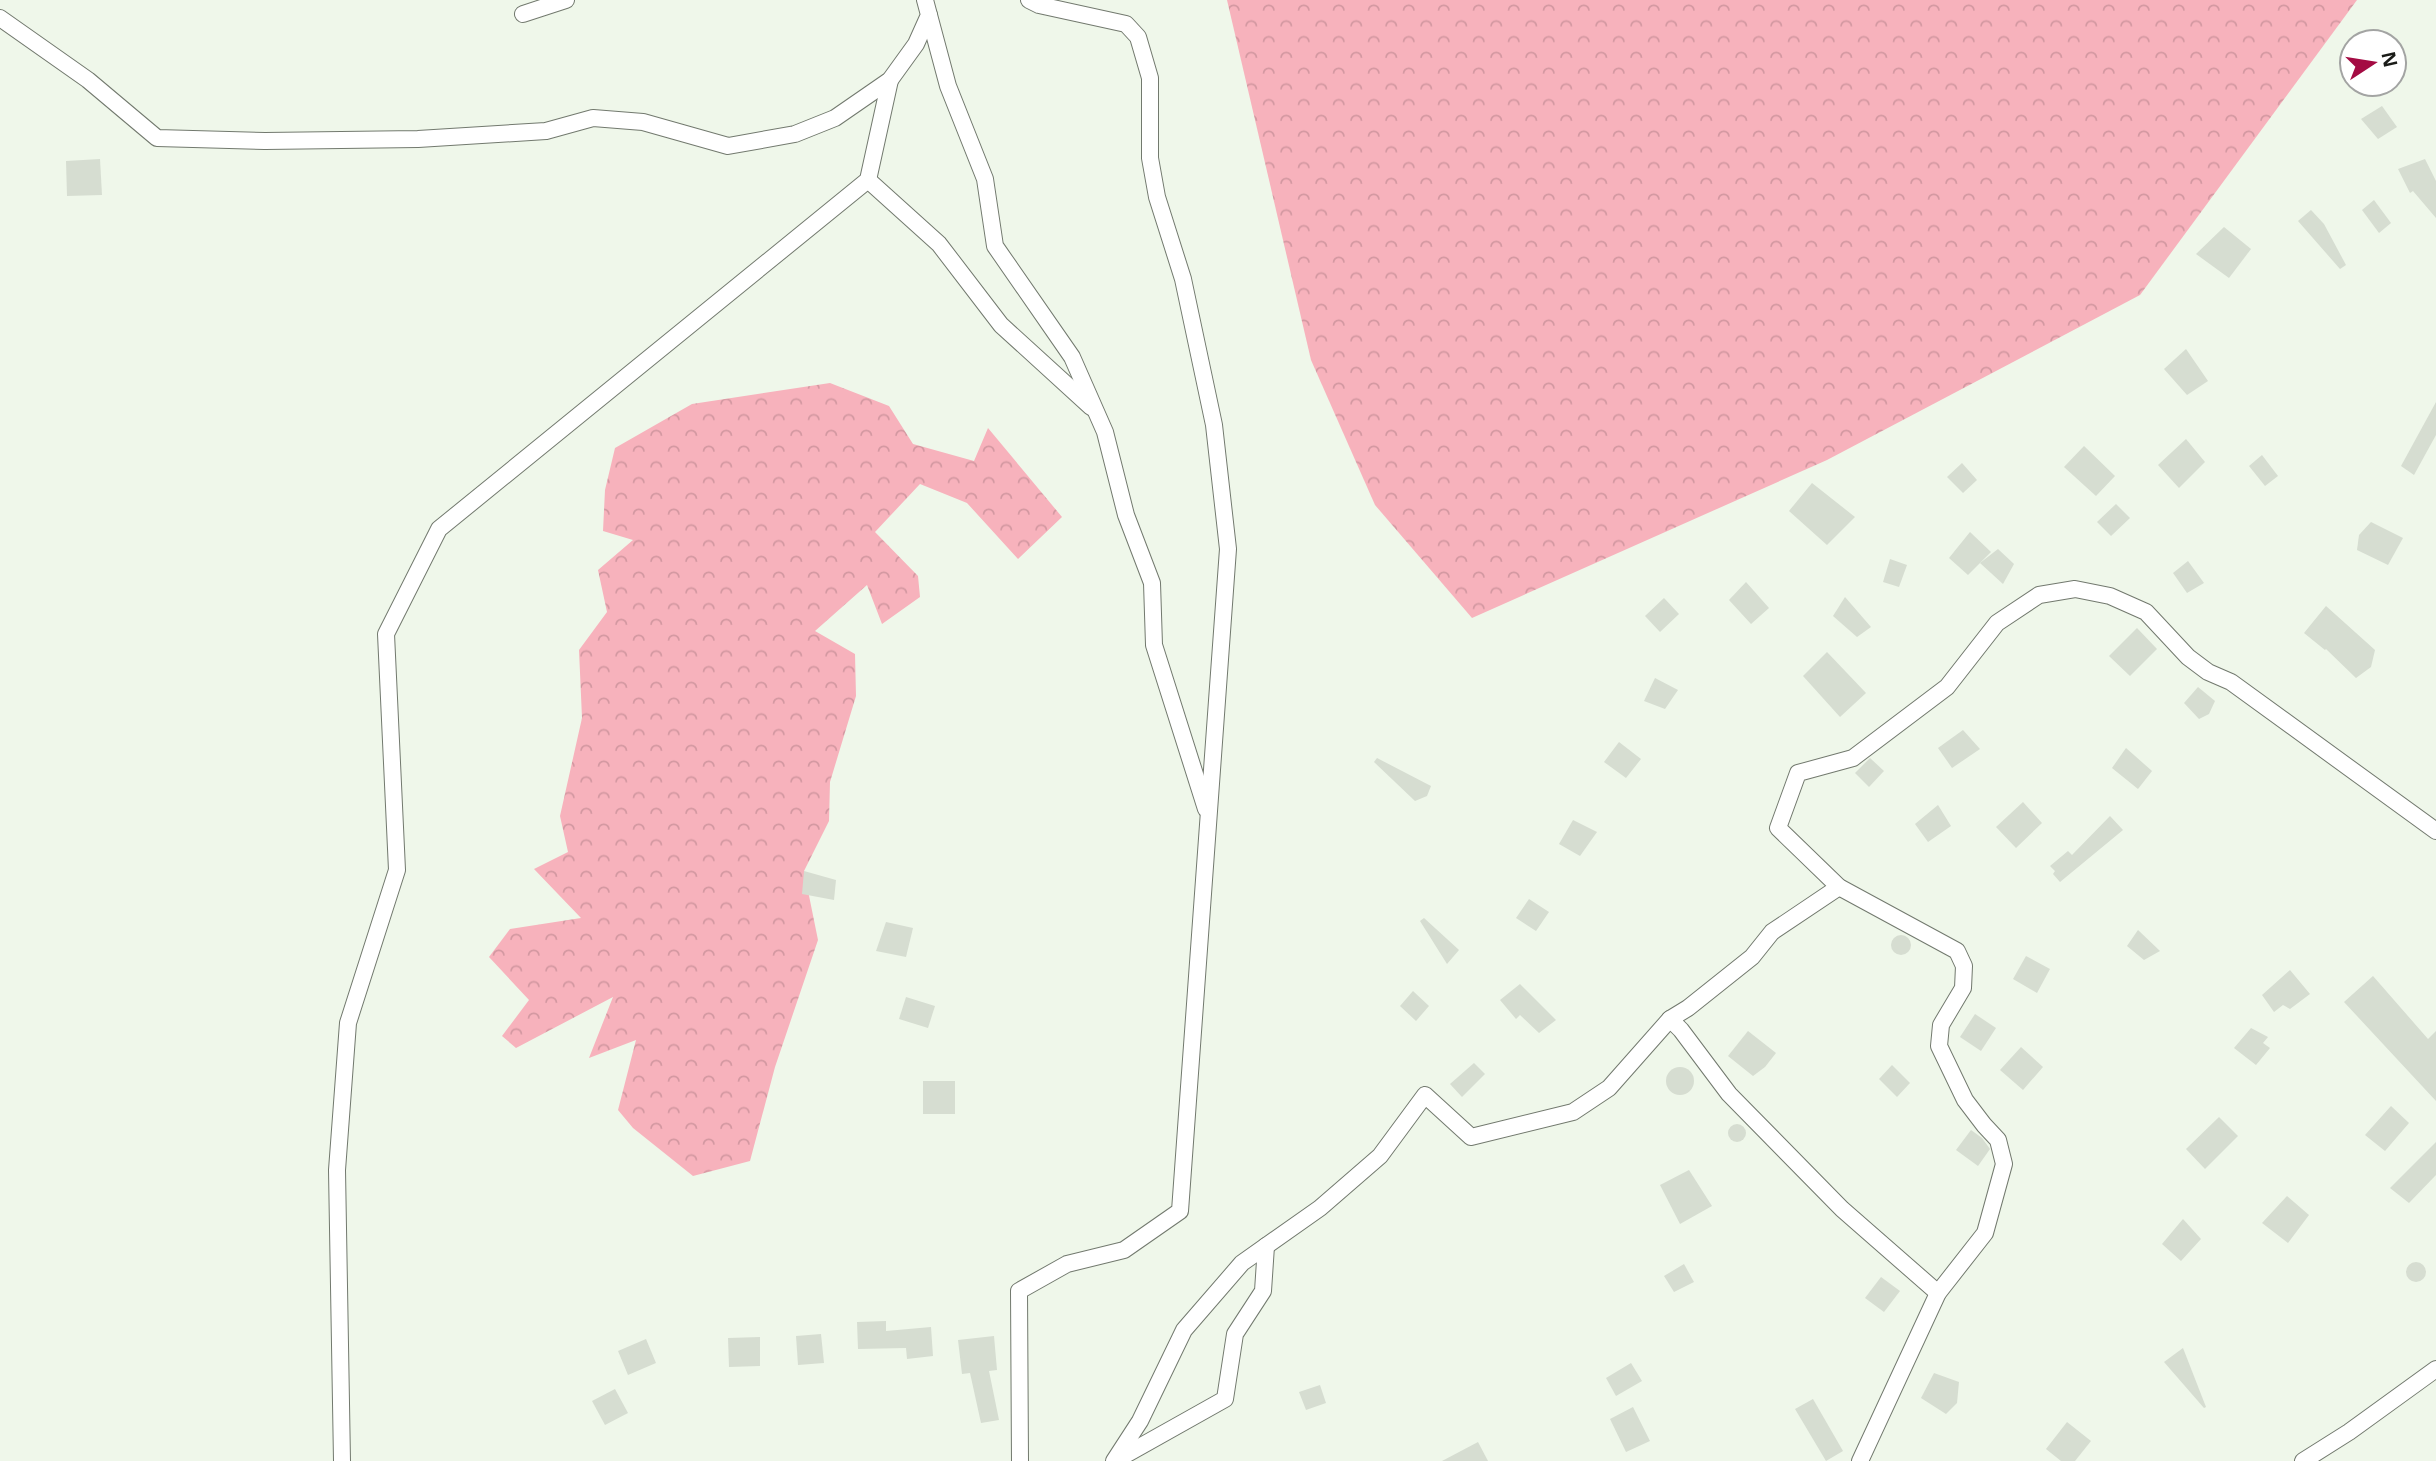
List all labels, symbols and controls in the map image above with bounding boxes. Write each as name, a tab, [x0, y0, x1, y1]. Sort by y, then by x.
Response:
north arrow	[2338, 28, 2408, 98]
text: N	[2375, 49, 2404, 70]

